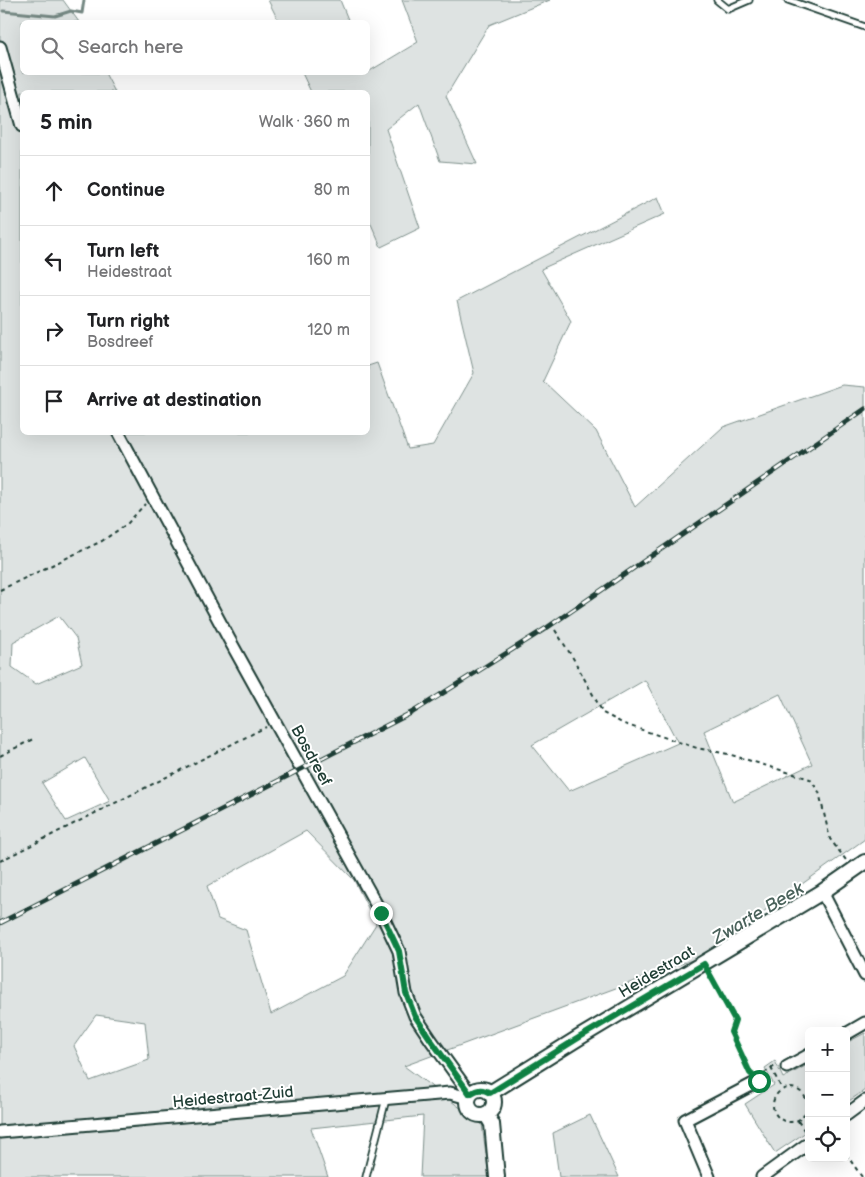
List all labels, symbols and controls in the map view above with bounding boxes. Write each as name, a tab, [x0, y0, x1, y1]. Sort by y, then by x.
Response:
search box	[20, 20, 370, 75]
icon: search	[38, 34, 66, 62]
text: Search here	[78, 36, 183, 59]
text: 5 min	[40, 110, 93, 135]
text: Walk · 360 m	[259, 113, 350, 132]
icon: ahead	[40, 177, 68, 205]
text: Continue	[87, 179, 165, 202]
text: 80 m	[314, 181, 350, 200]
text: Turn left	[87, 240, 159, 263]
icon: left	[40, 247, 68, 275]
text: 160 m	[307, 251, 350, 270]
text: Heidestraat	[87, 263, 172, 282]
text: Turn right	[87, 310, 170, 333]
icon: right	[40, 317, 68, 345]
text: 120 m	[307, 321, 350, 340]
text: Bosdreef	[87, 333, 154, 352]
icon: arrive	[40, 387, 68, 415]
text: Arrive at destination	[87, 389, 262, 412]
street label: Bosdreef	[286, 722, 335, 789]
water label: Zwarte Beek	[708, 877, 809, 949]
route end	[370, 902, 393, 925]
street label: Heidestraat	[615, 942, 698, 1002]
map controls	[805, 1027, 850, 1162]
button: +	[805, 1027, 850, 1072]
route start	[748, 1070, 771, 1093]
button: −	[805, 1072, 850, 1117]
street label: Heidestraat-Zuid	[172, 1083, 294, 1112]
button: locate	[805, 1117, 850, 1162]

